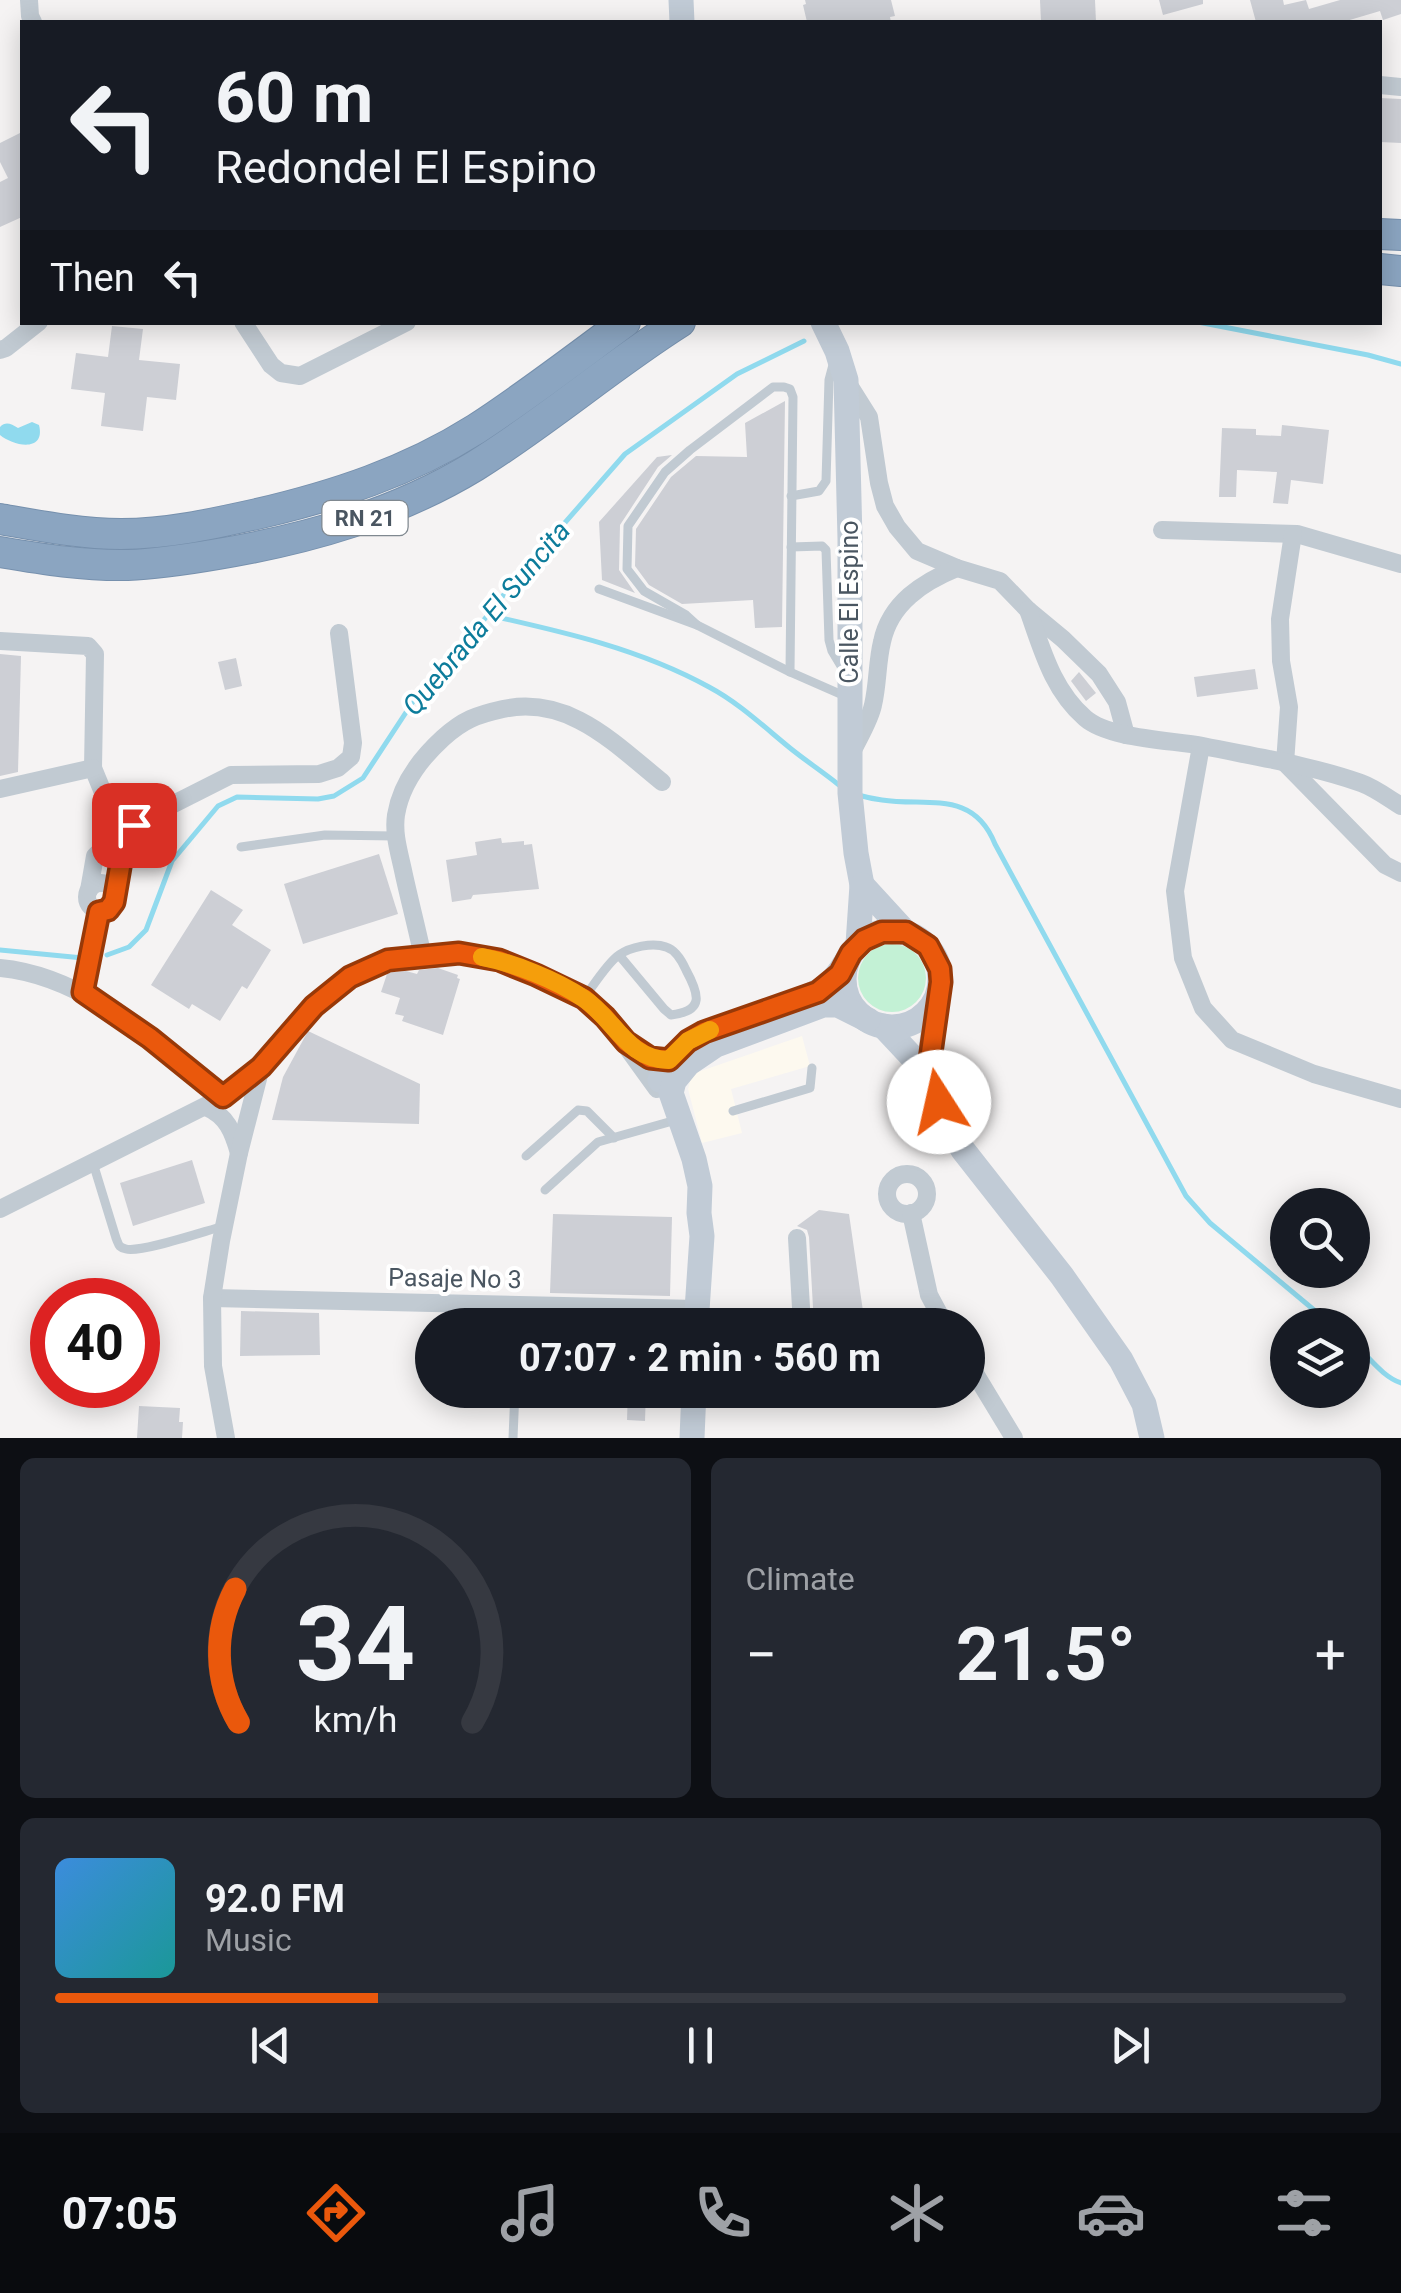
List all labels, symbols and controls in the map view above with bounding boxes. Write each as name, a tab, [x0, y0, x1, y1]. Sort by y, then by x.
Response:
text: 60 m	[215, 57, 373, 139]
icon: left	[50, 60, 180, 190]
text: Redondel El Espino	[215, 141, 597, 194]
icon: left	[155, 250, 210, 305]
text: Then	[50, 256, 135, 300]
road number: RN 21	[322, 501, 408, 535]
water label: Quebrada El Suncita	[396, 515, 577, 722]
street label: Calle El Espino	[835, 520, 864, 684]
pin	[92, 783, 177, 868]
icon: arrive	[107, 798, 162, 853]
position arrow	[887, 1050, 991, 1154]
map controls	[1270, 1188, 1370, 1408]
button: search	[1270, 1188, 1370, 1288]
street label: Pasaje No 3	[388, 1263, 522, 1294]
speed limit sign: 40	[30, 1278, 160, 1408]
button: layers	[1270, 1308, 1370, 1408]
text: 07:07 · 2 min · 560 m	[519, 1336, 881, 1380]
text: Climate	[746, 1560, 855, 1598]
text: 34	[296, 1584, 415, 1705]
text: 21.5°	[956, 1610, 1136, 1698]
text: −	[746, 1623, 777, 1687]
text: +	[1315, 1623, 1346, 1687]
text: km/h	[313, 1699, 397, 1741]
text: 92.0 FM	[205, 1877, 345, 1921]
text: Music	[205, 1921, 292, 1959]
icon: previous	[243, 2018, 298, 2073]
icon: pause	[673, 2018, 728, 2073]
icon: next	[1103, 2018, 1158, 2073]
icon: directions	[301, 2178, 371, 2248]
icon: music	[495, 2178, 565, 2248]
icon: phone	[688, 2178, 758, 2248]
icon: climate	[882, 2178, 952, 2248]
icon: car	[1076, 2178, 1146, 2248]
icon: filters	[1269, 2178, 1339, 2248]
text: 07:05	[62, 2187, 178, 2240]

